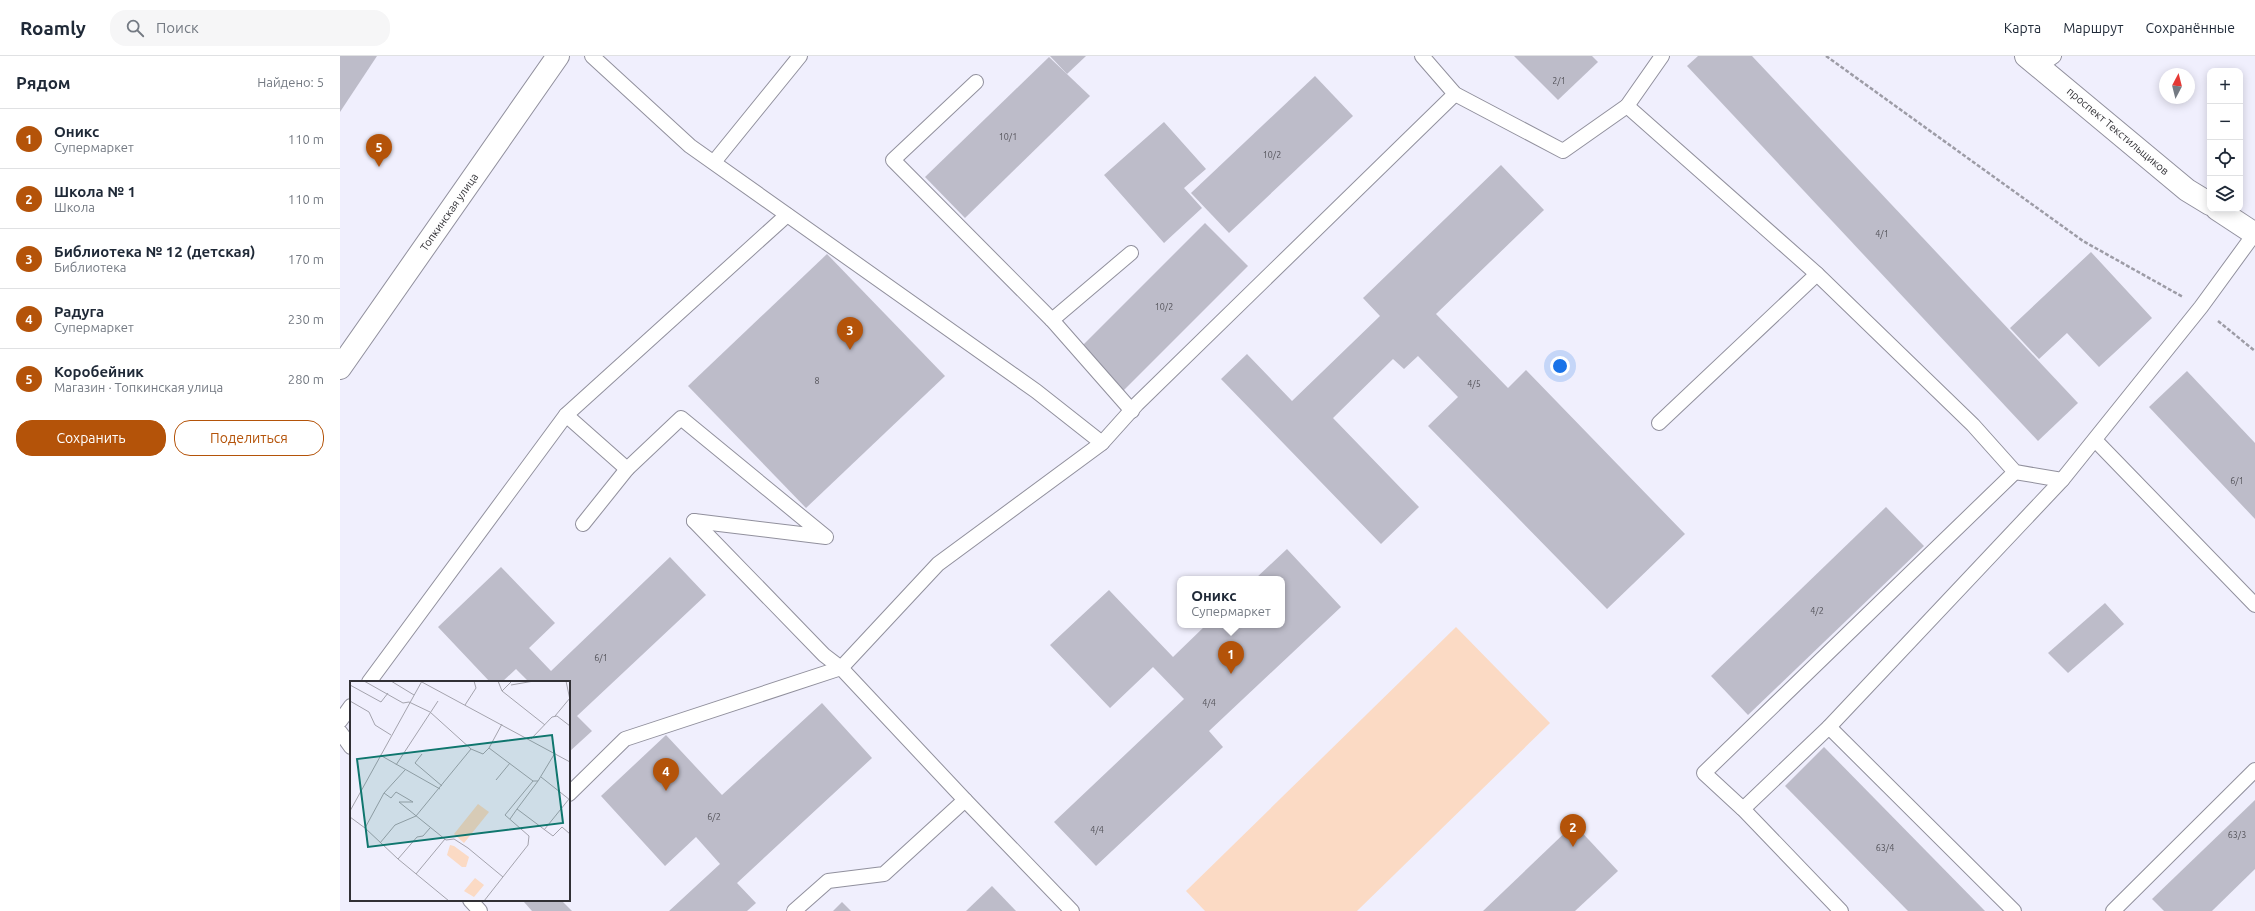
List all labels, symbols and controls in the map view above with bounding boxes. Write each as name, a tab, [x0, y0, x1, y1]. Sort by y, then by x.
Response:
search box	[110, 10, 390, 46]
text: Roamly	[20, 17, 86, 39]
icon: search	[124, 17, 146, 39]
text: Поиск	[156, 19, 199, 36]
text: Карта	[2004, 20, 2041, 36]
text: Маршрут	[2063, 20, 2124, 36]
text: Сохранённые	[2146, 20, 2235, 36]
north arrow	[2159, 68, 2195, 104]
map controls	[2207, 68, 2243, 212]
button: +	[2207, 68, 2243, 104]
text: Рядом	[16, 73, 71, 92]
text: Найдено: 5	[257, 75, 324, 89]
house number: 2/1	[1552, 76, 1566, 86]
street label: проспект Текстильщиков	[2065, 85, 2171, 177]
button: −	[2207, 104, 2243, 140]
text: Оникс	[54, 123, 99, 140]
text: 1	[25, 132, 33, 146]
text: 110 m	[288, 132, 324, 146]
house number: 10/1	[999, 132, 1017, 142]
pin: 5	[366, 134, 392, 167]
text: Супермаркет	[54, 140, 134, 154]
button: locate	[2207, 140, 2243, 176]
house number: 10/2	[1263, 150, 1281, 160]
street label: Топкинская улица	[418, 171, 480, 253]
button: layers	[2207, 176, 2243, 212]
text: Школа № 1	[54, 183, 136, 200]
text: 2	[25, 192, 33, 206]
text: 110 m	[288, 192, 324, 206]
text: Школа	[54, 200, 95, 214]
house number: 4/1	[1875, 229, 1889, 239]
text: Библиотека № 12 (детская)	[54, 243, 255, 260]
text: 3	[25, 252, 33, 266]
text: 170 m	[288, 252, 324, 266]
text: Библиотека	[54, 260, 127, 274]
house number: 10/2	[1155, 302, 1173, 312]
text: Радуга	[54, 303, 104, 320]
text: 4	[25, 312, 33, 326]
text: 230 m	[288, 312, 324, 326]
pin: 3	[837, 317, 863, 350]
text: Супермаркет	[54, 320, 134, 334]
your location	[1550, 356, 1570, 376]
text: Коробейник	[54, 363, 144, 380]
text: 5	[25, 372, 33, 386]
text: 280 m	[288, 372, 324, 386]
house number: 8	[814, 376, 820, 386]
house number: 4/5	[1467, 379, 1481, 389]
text: Магазин · Топкинская улица	[54, 380, 223, 394]
button: Сохранить	[16, 420, 166, 456]
button: Поделиться	[174, 420, 324, 456]
house number: 6/1	[2230, 476, 2244, 486]
popup	[1177, 576, 1285, 628]
text: Оникс	[1191, 587, 1237, 604]
text: Супермаркет	[1191, 604, 1271, 618]
house number: 4/2	[1810, 606, 1824, 616]
pin: 1	[1218, 641, 1244, 674]
house number: 6/1	[594, 653, 608, 663]
inset map	[350, 681, 570, 901]
house number: 4/4	[1202, 698, 1216, 708]
pin: 4	[653, 758, 679, 791]
house number: 6/2	[707, 812, 721, 822]
pin: 2	[1560, 814, 1586, 847]
house number: 4/4	[1090, 825, 1104, 835]
house number: 63/3	[2228, 830, 2246, 840]
house number: 63/4	[1876, 843, 1894, 853]

